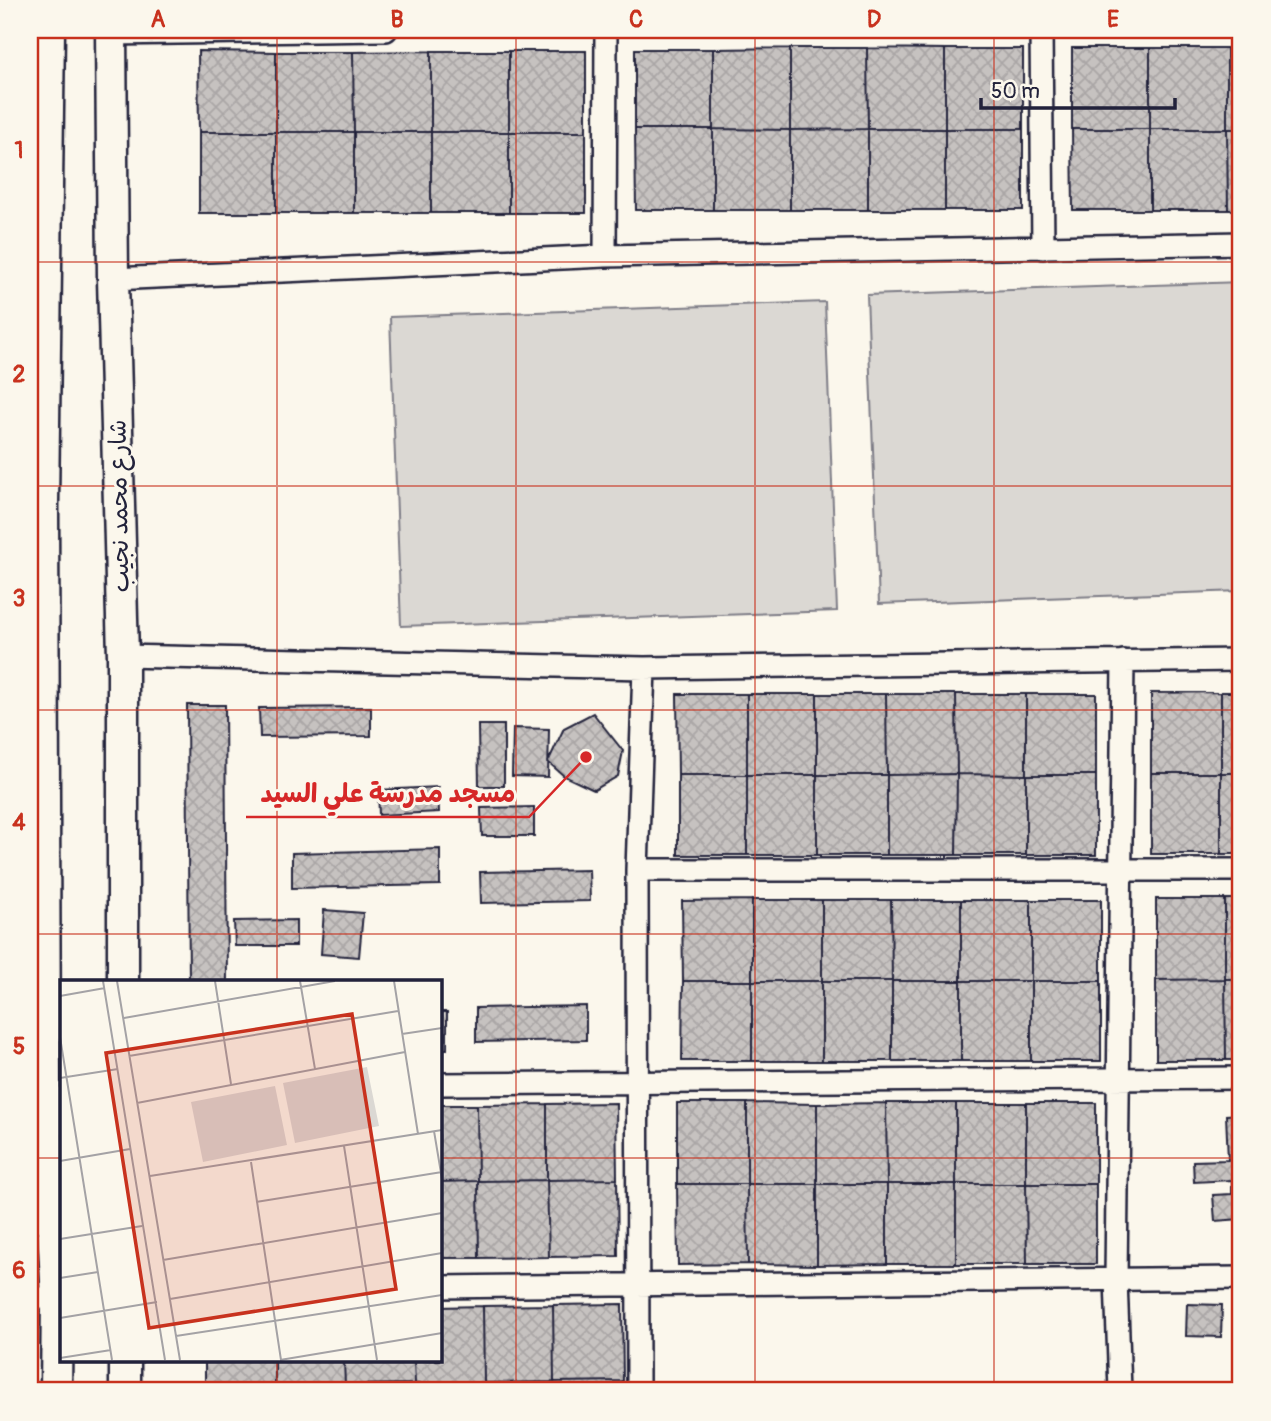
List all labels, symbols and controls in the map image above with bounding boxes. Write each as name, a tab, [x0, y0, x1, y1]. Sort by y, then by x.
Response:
text: A	[151, 5, 166, 34]
text: B	[390, 5, 404, 34]
text: C	[629, 5, 643, 34]
text: D	[867, 5, 881, 34]
text: E	[1107, 5, 1119, 34]
scale bar	[981, 66, 1175, 110]
text: 50 m	[991, 78, 1040, 105]
text: 1	[15, 136, 24, 165]
text: 2	[13, 360, 26, 389]
street label: شارع محمد نجيب	[103, 419, 138, 593]
text: 3	[13, 584, 25, 613]
callout: مسجد مدرسة علي السيد	[246, 770, 529, 817]
text: مسجد مدرسة علي السيد	[261, 778, 515, 817]
text: 4	[12, 808, 26, 837]
inset map	[60, 980, 441, 1362]
text: 5	[13, 1032, 25, 1061]
text: 6	[12, 1256, 26, 1285]

